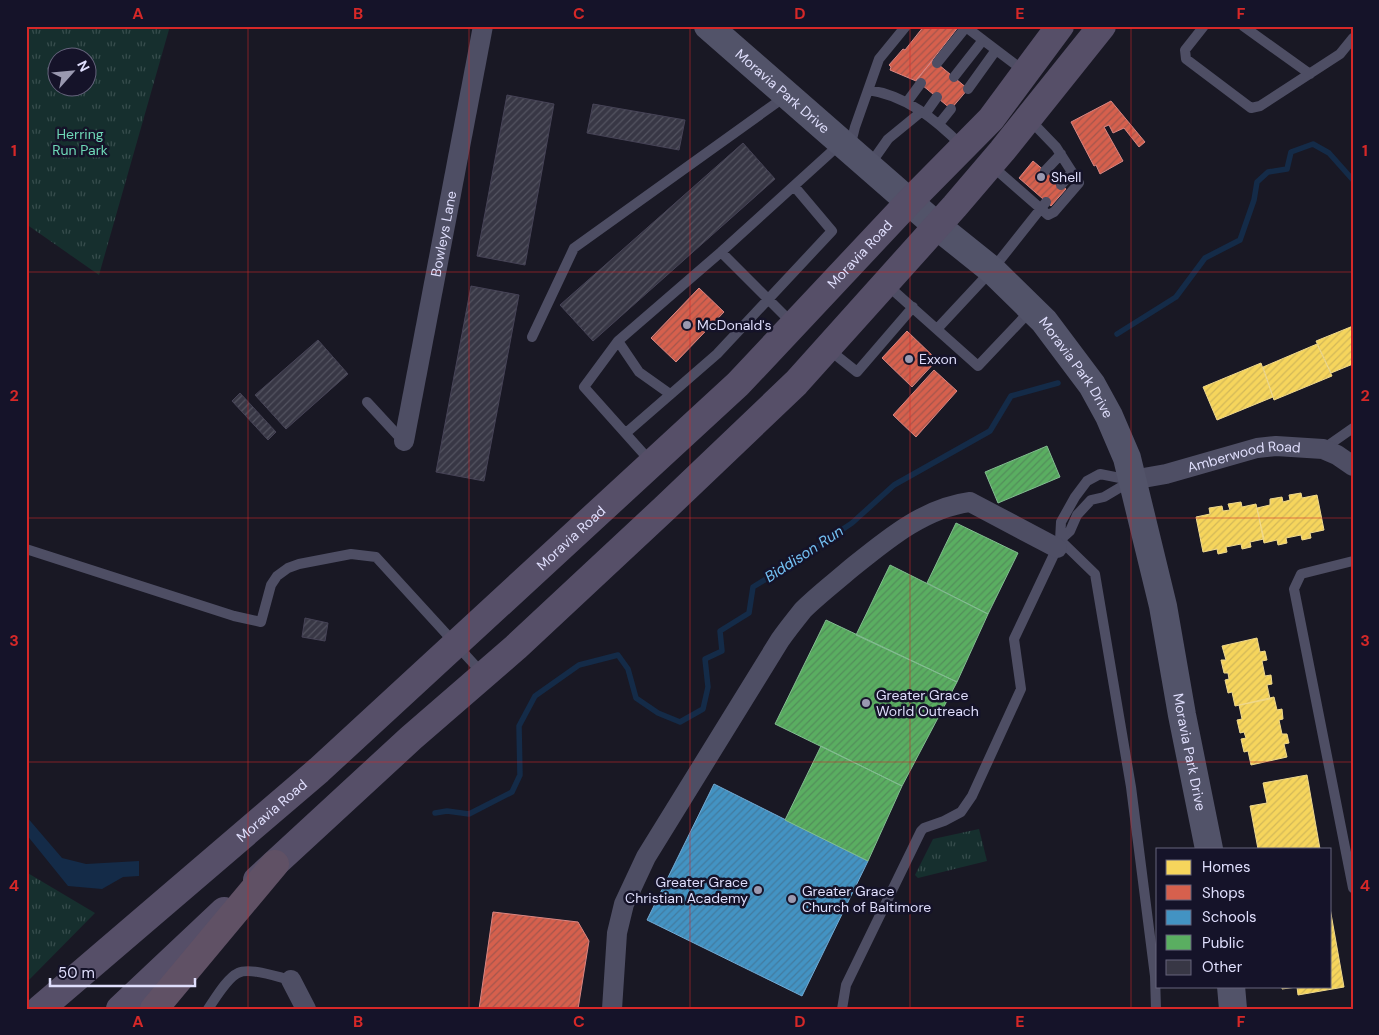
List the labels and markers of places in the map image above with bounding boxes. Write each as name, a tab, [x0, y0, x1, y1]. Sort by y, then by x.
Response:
place label: Shell	[1051, 168, 1081, 186]
marker: Shell	[1035, 171, 1047, 183]
place label: McDonald's	[697, 316, 772, 334]
marker: McDonald's	[681, 319, 693, 331]
place label: Exxon	[919, 350, 957, 368]
marker: Exxon	[903, 353, 915, 365]
place label: Greater Grace World Outreach	[876, 686, 979, 720]
marker: Greater Grace World Outreach	[860, 697, 872, 709]
place label: Greater Grace Christian Academy	[625, 873, 748, 907]
place label: Greater Grace Church of Baltimore	[802, 882, 931, 916]
marker: Greater Grace Christian Academy	[752, 884, 764, 896]
marker: Greater Grace Church of Baltimore	[786, 893, 798, 905]

